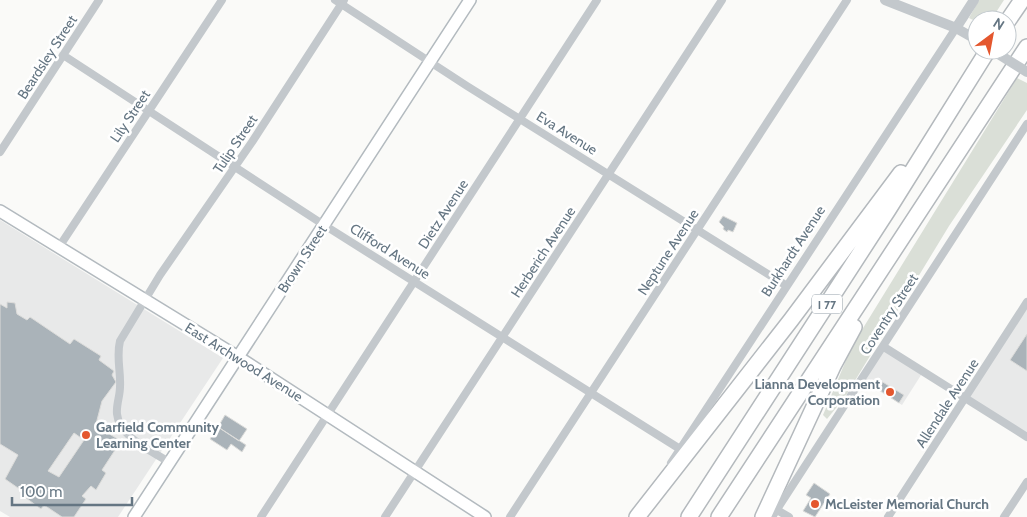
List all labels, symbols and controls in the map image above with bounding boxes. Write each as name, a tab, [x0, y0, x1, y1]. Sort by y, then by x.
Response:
north arrow	[967, 10, 1017, 60]
street label: Beardsley Street	[13, 11, 81, 102]
text: N	[990, 14, 1008, 34]
street label: Lily Street	[106, 86, 154, 146]
street label: Eva Avenue	[533, 107, 601, 159]
street label: Tulip Street	[209, 111, 261, 177]
street label: Dietz Avenue	[414, 176, 472, 252]
street label: Burkhardt Avenue	[757, 202, 829, 300]
street label: Herberich Avenue	[507, 203, 579, 301]
street label: Neptune Avenue	[633, 206, 703, 298]
street label: Clifford Avenue	[347, 219, 433, 283]
street label: Brown Street	[273, 221, 331, 296]
street label: Coventry Street	[856, 270, 922, 358]
road number: I 77	[812, 294, 842, 314]
street label: East Archwood Avenue	[182, 318, 306, 406]
street label: Allendale Avenue	[912, 355, 982, 451]
place label: Lianna Development Corporation	[754, 375, 880, 409]
marker: Lianna Development Corporation	[884, 386, 896, 398]
place label: Garfield Community Learning Center	[96, 418, 219, 452]
marker: Garfield Community Learning Center	[80, 429, 92, 441]
scale bar	[12, 474, 132, 506]
text: 100 m	[20, 483, 62, 501]
place label: McLeister Memorial Church	[825, 495, 989, 513]
marker: McLeister Memorial Church	[809, 498, 821, 510]

